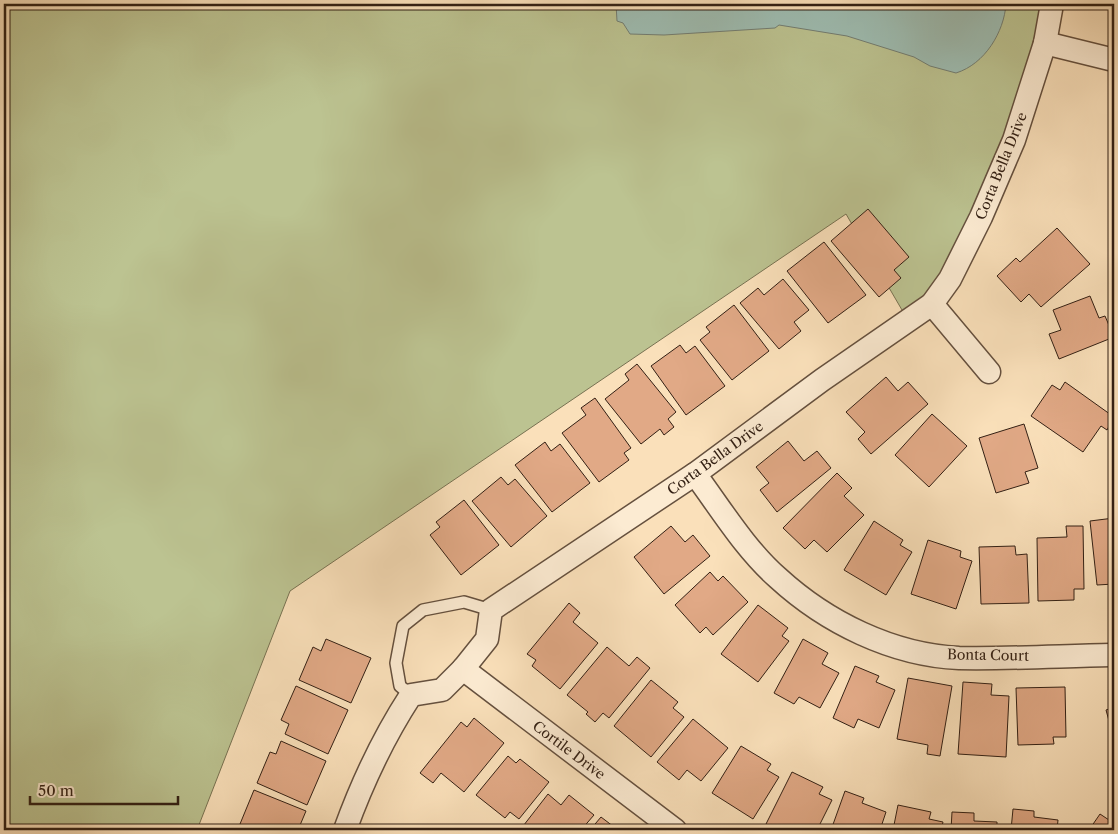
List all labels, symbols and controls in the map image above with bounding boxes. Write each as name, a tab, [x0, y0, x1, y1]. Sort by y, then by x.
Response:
street label: Corta Bella Drive	[971, 109, 1031, 222]
street label: Corta Bella Drive	[663, 417, 767, 499]
street label: Bonta Court	[947, 645, 1029, 665]
street label: Cortile Drive	[529, 717, 609, 783]
scale bar	[30, 774, 178, 806]
text: 50 m	[38, 781, 74, 800]

